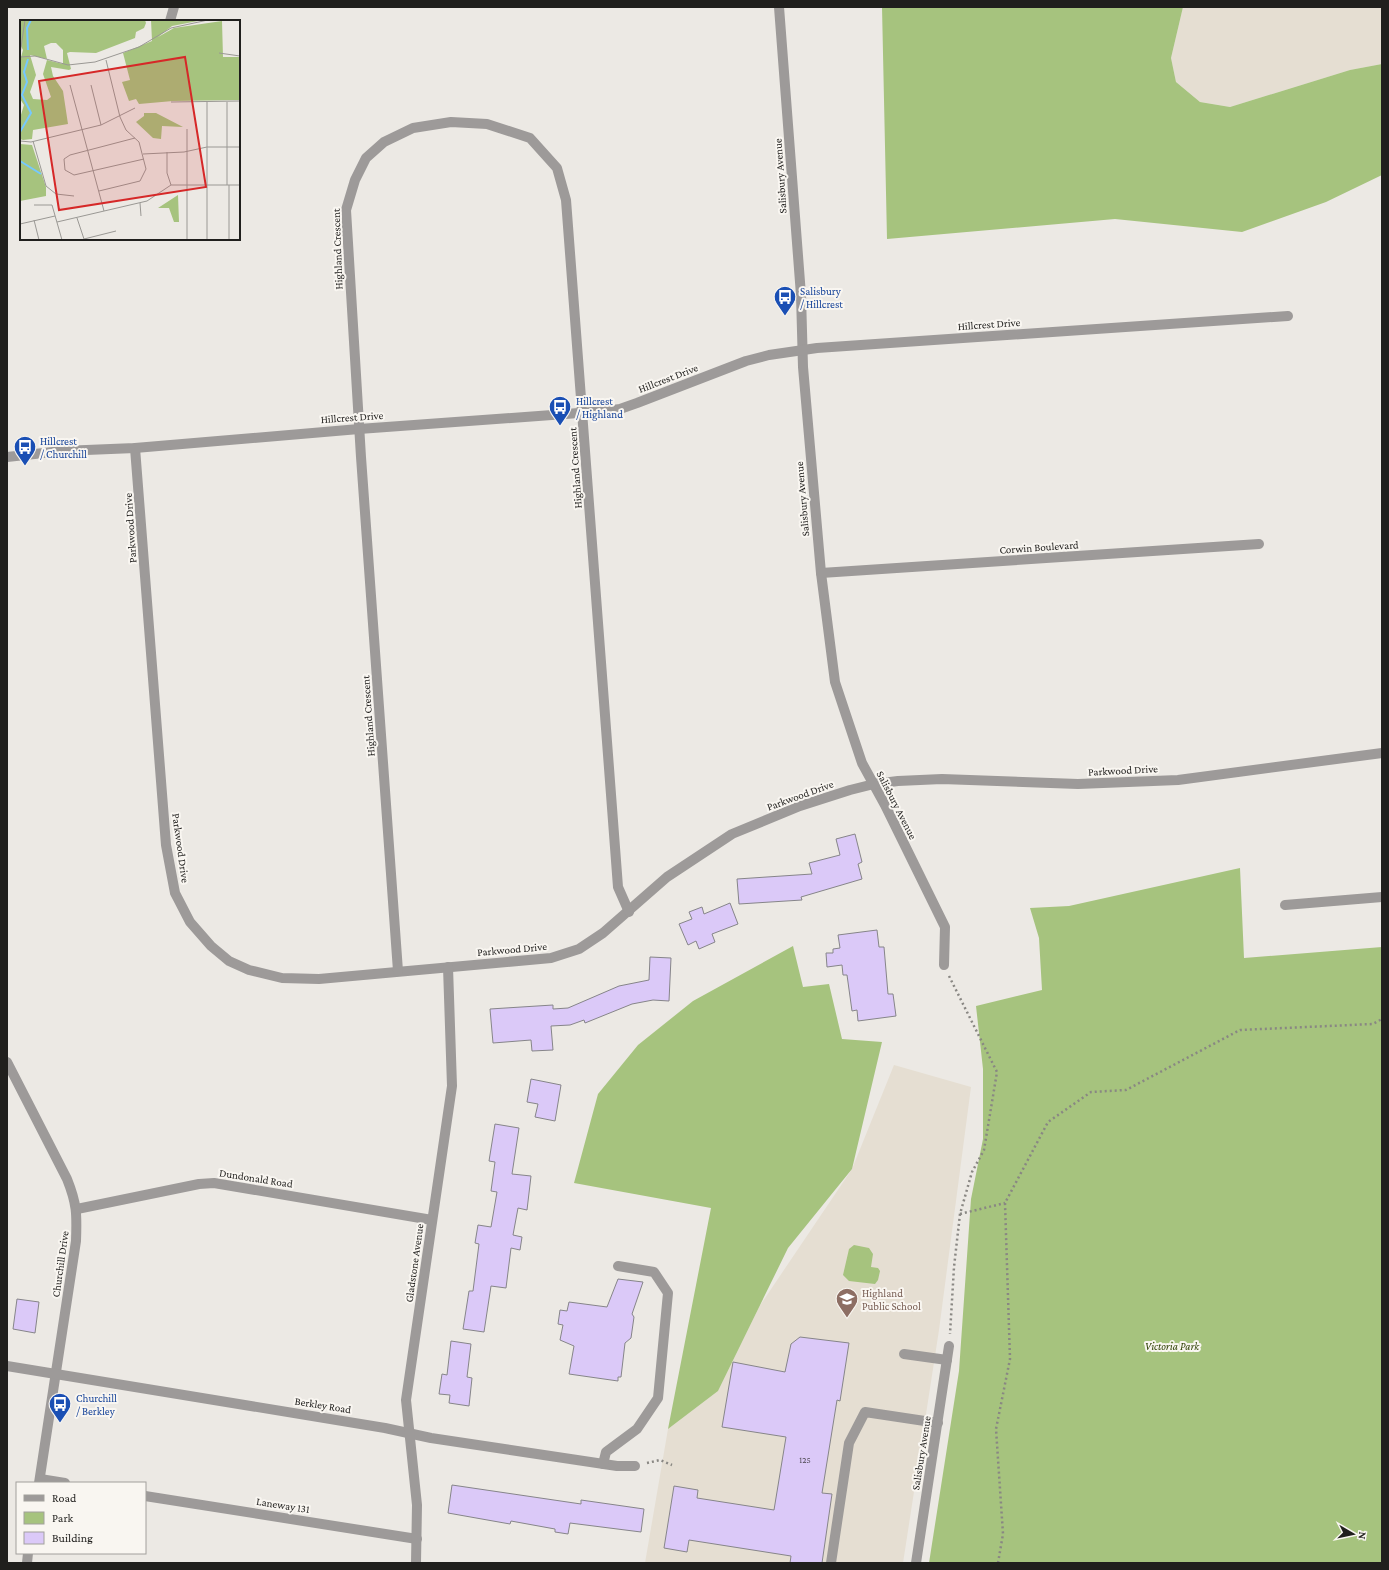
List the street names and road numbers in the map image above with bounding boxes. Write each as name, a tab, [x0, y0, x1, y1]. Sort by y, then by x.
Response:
street label: Salisbury Avenue	[771, 138, 790, 214]
street label: Highland Crescent	[330, 208, 345, 290]
street label: Hillcrest Drive	[957, 316, 1021, 332]
street label: Hillcrest Drive	[636, 361, 700, 395]
street label: Hillcrest Drive	[320, 409, 384, 425]
street label: Highland Crescent	[566, 427, 585, 509]
street label: Salisbury Avenue	[793, 461, 812, 537]
street label: Parkwood Drive	[122, 492, 138, 563]
street label: Corwin Boulevard	[999, 538, 1079, 556]
street label: Highland Crescent	[359, 675, 378, 757]
street label: Parkwood Drive	[1088, 762, 1158, 778]
street label: Salisbury Avenue	[874, 769, 919, 842]
street label: Parkwood Drive	[765, 777, 835, 813]
street label: Parkwood Drive	[170, 812, 192, 884]
street label: Parkwood Drive	[477, 940, 548, 958]
street label: Dundonald Road	[218, 1166, 294, 1190]
street label: Gladstone Avenue	[403, 1223, 425, 1303]
street label: Churchill Drive	[49, 1230, 71, 1298]
street label: Berkley Road	[294, 1395, 352, 1416]
street label: Salisbury Avenue	[909, 1415, 934, 1491]
street label: Laneway 131	[255, 1495, 311, 1516]

